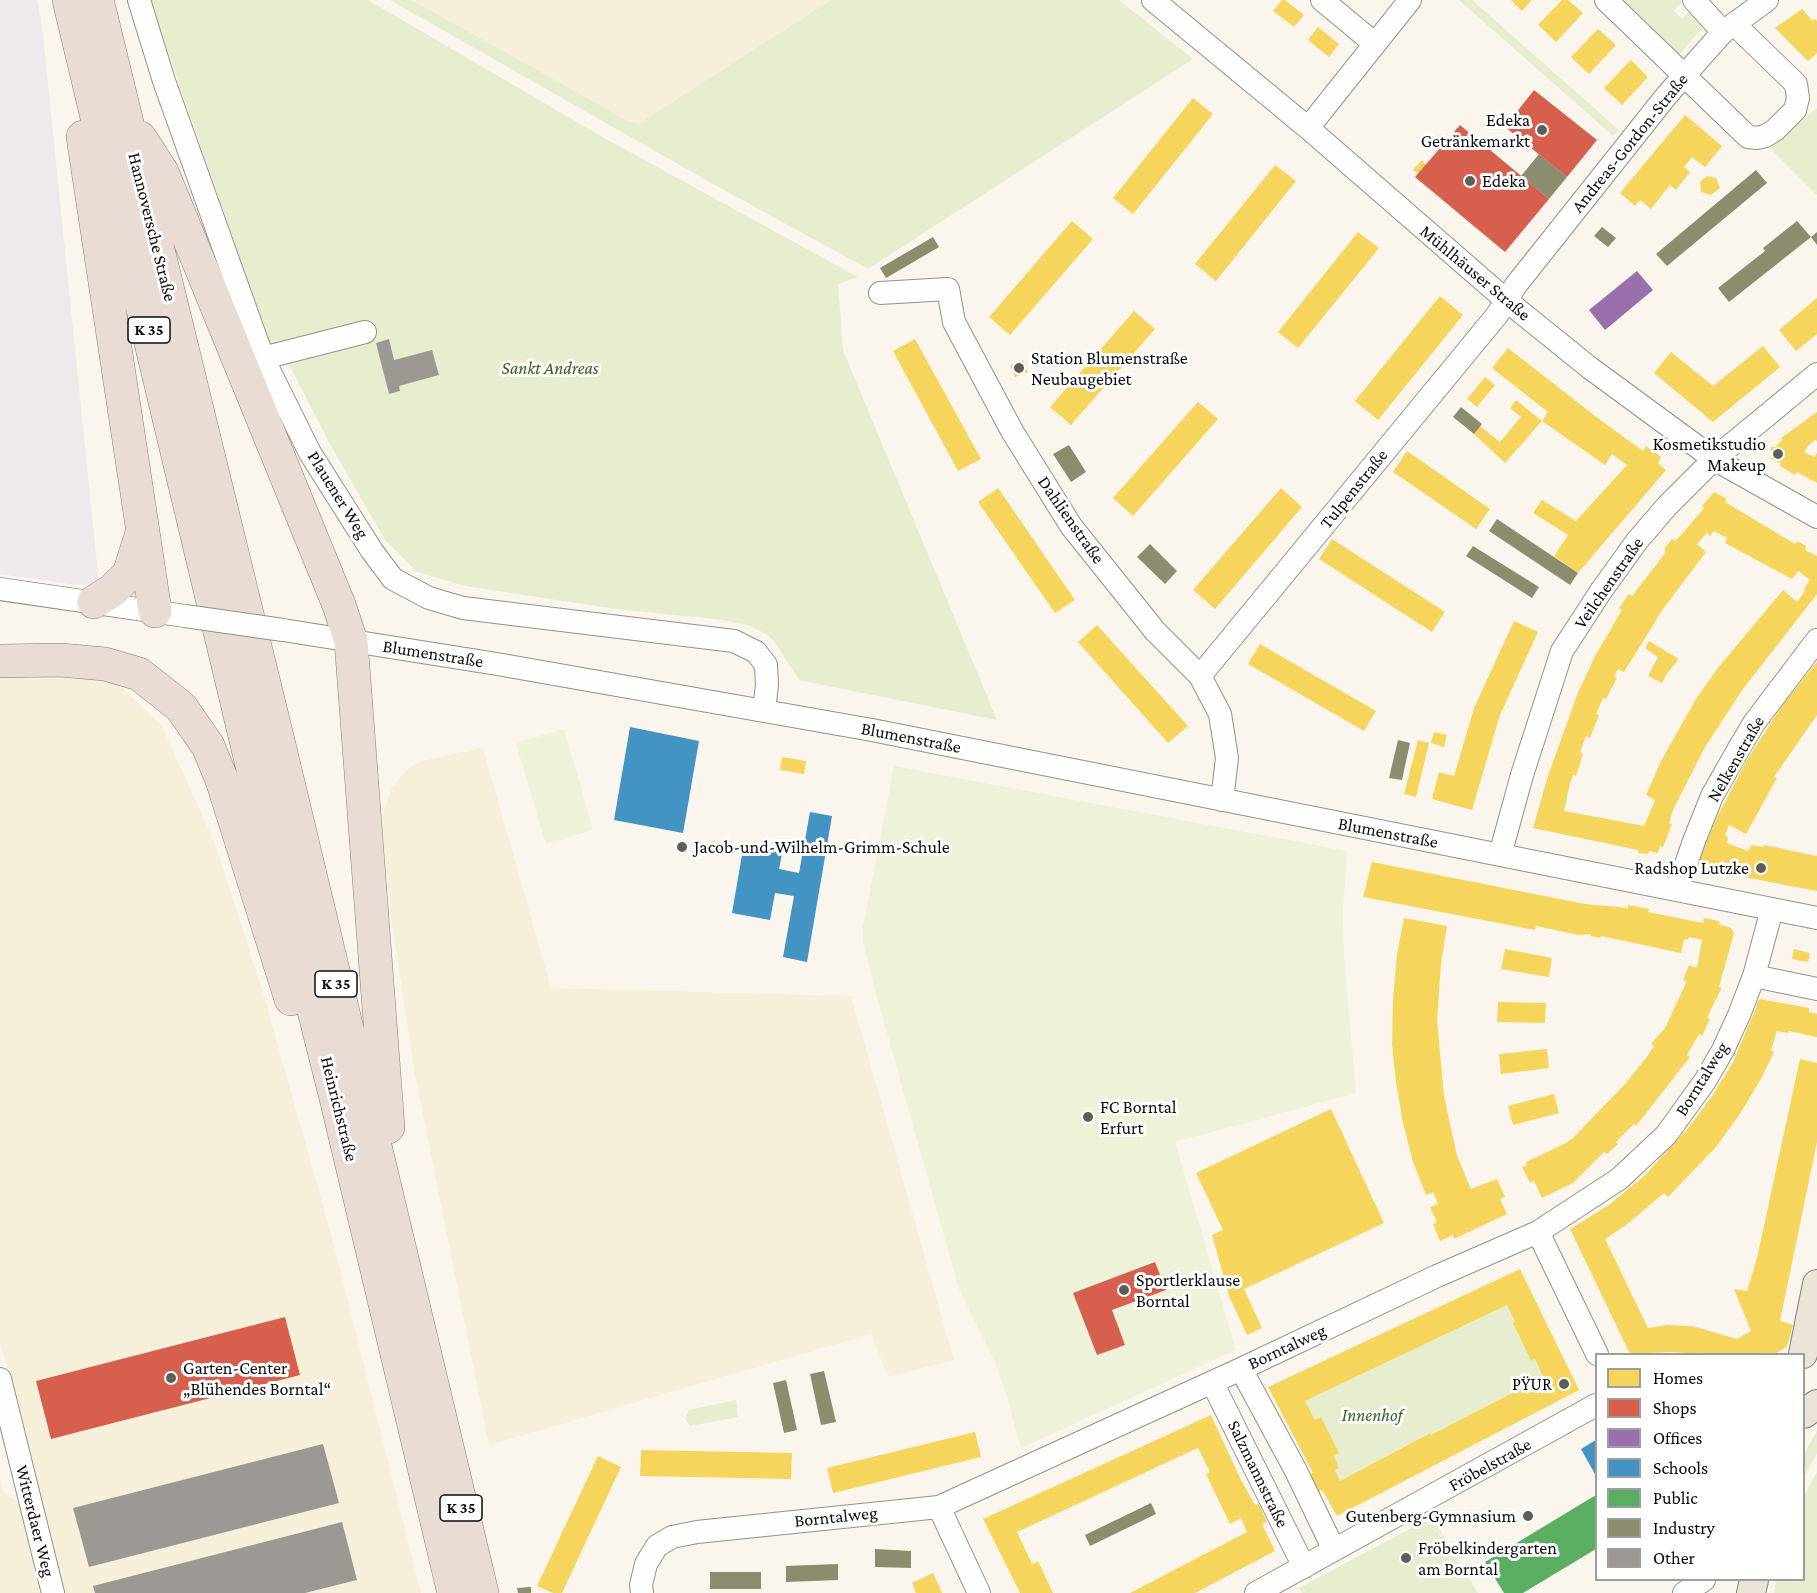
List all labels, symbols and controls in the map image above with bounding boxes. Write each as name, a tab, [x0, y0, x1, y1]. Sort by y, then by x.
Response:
street label: Andreas-Gordon-Straße	[1567, 69, 1693, 217]
place label: Edeka Getränkemarkt	[1421, 109, 1530, 152]
marker: Edeka Getränkemarkt	[1535, 123, 1549, 137]
street label: Hannoversche Straße	[123, 150, 181, 304]
place label: Edeka	[1482, 170, 1526, 192]
marker: Edeka	[1463, 174, 1477, 188]
street label: Mühlhäuser Straße	[1415, 220, 1535, 326]
road number: K 35	[128, 317, 170, 343]
place label: Station Blumenstraße Neubaugebiet	[1031, 347, 1188, 389]
park label: Sankt Andreas	[501, 357, 599, 379]
marker: Station Blumenstraße Neubaugebiet	[1012, 361, 1026, 375]
place label: Kosmetikstudio Makeup	[1653, 433, 1766, 476]
street label: Tulpenstraße	[1315, 445, 1393, 533]
street label: Plauener Weg	[303, 447, 373, 543]
marker: Kosmetikstudio Makeup	[1771, 447, 1785, 461]
street label: Dahlienstraße	[1033, 472, 1109, 568]
street label: Veilchenstraße	[1570, 533, 1648, 633]
street label: Blumenstraße	[381, 635, 485, 673]
street label: Nelkenstraße	[1703, 712, 1769, 806]
street label: Blumenstraße	[859, 718, 963, 758]
street label: Blumenstraße	[1336, 813, 1440, 853]
place label: Jacob-und-Wilhelm-Grimm-Schule	[694, 836, 950, 858]
marker: Jacob-und-Wilhelm-Grimm-Schule	[675, 840, 689, 854]
place label: Radshop Lutzke	[1635, 857, 1749, 879]
marker: Radshop Lutzke	[1754, 861, 1768, 875]
road number: K 35	[315, 971, 357, 997]
street label: Borntalweg	[1671, 1038, 1733, 1120]
street label: Heinrichstraße	[316, 1054, 362, 1164]
place label: FC Borntal Erfurt	[1100, 1096, 1177, 1138]
marker: FC Borntal Erfurt	[1081, 1110, 1095, 1124]
place label: Sportlerklause Borntal	[1136, 1269, 1240, 1312]
marker: Sportlerklause Borntal	[1117, 1283, 1131, 1297]
street label: Borntalweg	[1245, 1320, 1329, 1374]
legend	[1595, 1353, 1805, 1581]
place label: Garten-Center „Blühendes Borntal“	[183, 1357, 331, 1400]
text: Homes	[1653, 1368, 1703, 1388]
marker: Garten-Center „Blühendes Borntal“	[164, 1371, 178, 1385]
place label: PŸUR	[1512, 1373, 1552, 1395]
marker: PŸUR	[1557, 1377, 1571, 1391]
text: Shops	[1653, 1398, 1697, 1418]
park label: Innenhof	[1342, 1404, 1402, 1426]
street label: Salzmannstraße	[1223, 1417, 1293, 1531]
text: Offices	[1653, 1428, 1702, 1448]
street label: Fröbelstraße	[1445, 1434, 1535, 1496]
text: Schools	[1653, 1458, 1708, 1478]
street label: Witterdaer Weg	[11, 1463, 59, 1579]
text: Public	[1653, 1488, 1698, 1508]
road number: K 35	[440, 1495, 482, 1521]
street label: Borntalweg	[793, 1502, 879, 1532]
place label: Gutenberg-Gymnasium	[1345, 1505, 1516, 1527]
marker: Gutenberg-Gymnasium	[1521, 1509, 1535, 1523]
text: Industry	[1653, 1518, 1715, 1538]
place label: Fröbelkindergarten am Borntal	[1418, 1537, 1557, 1580]
text: Other	[1653, 1548, 1695, 1568]
marker: Fröbelkindergarten am Borntal	[1399, 1551, 1413, 1565]

